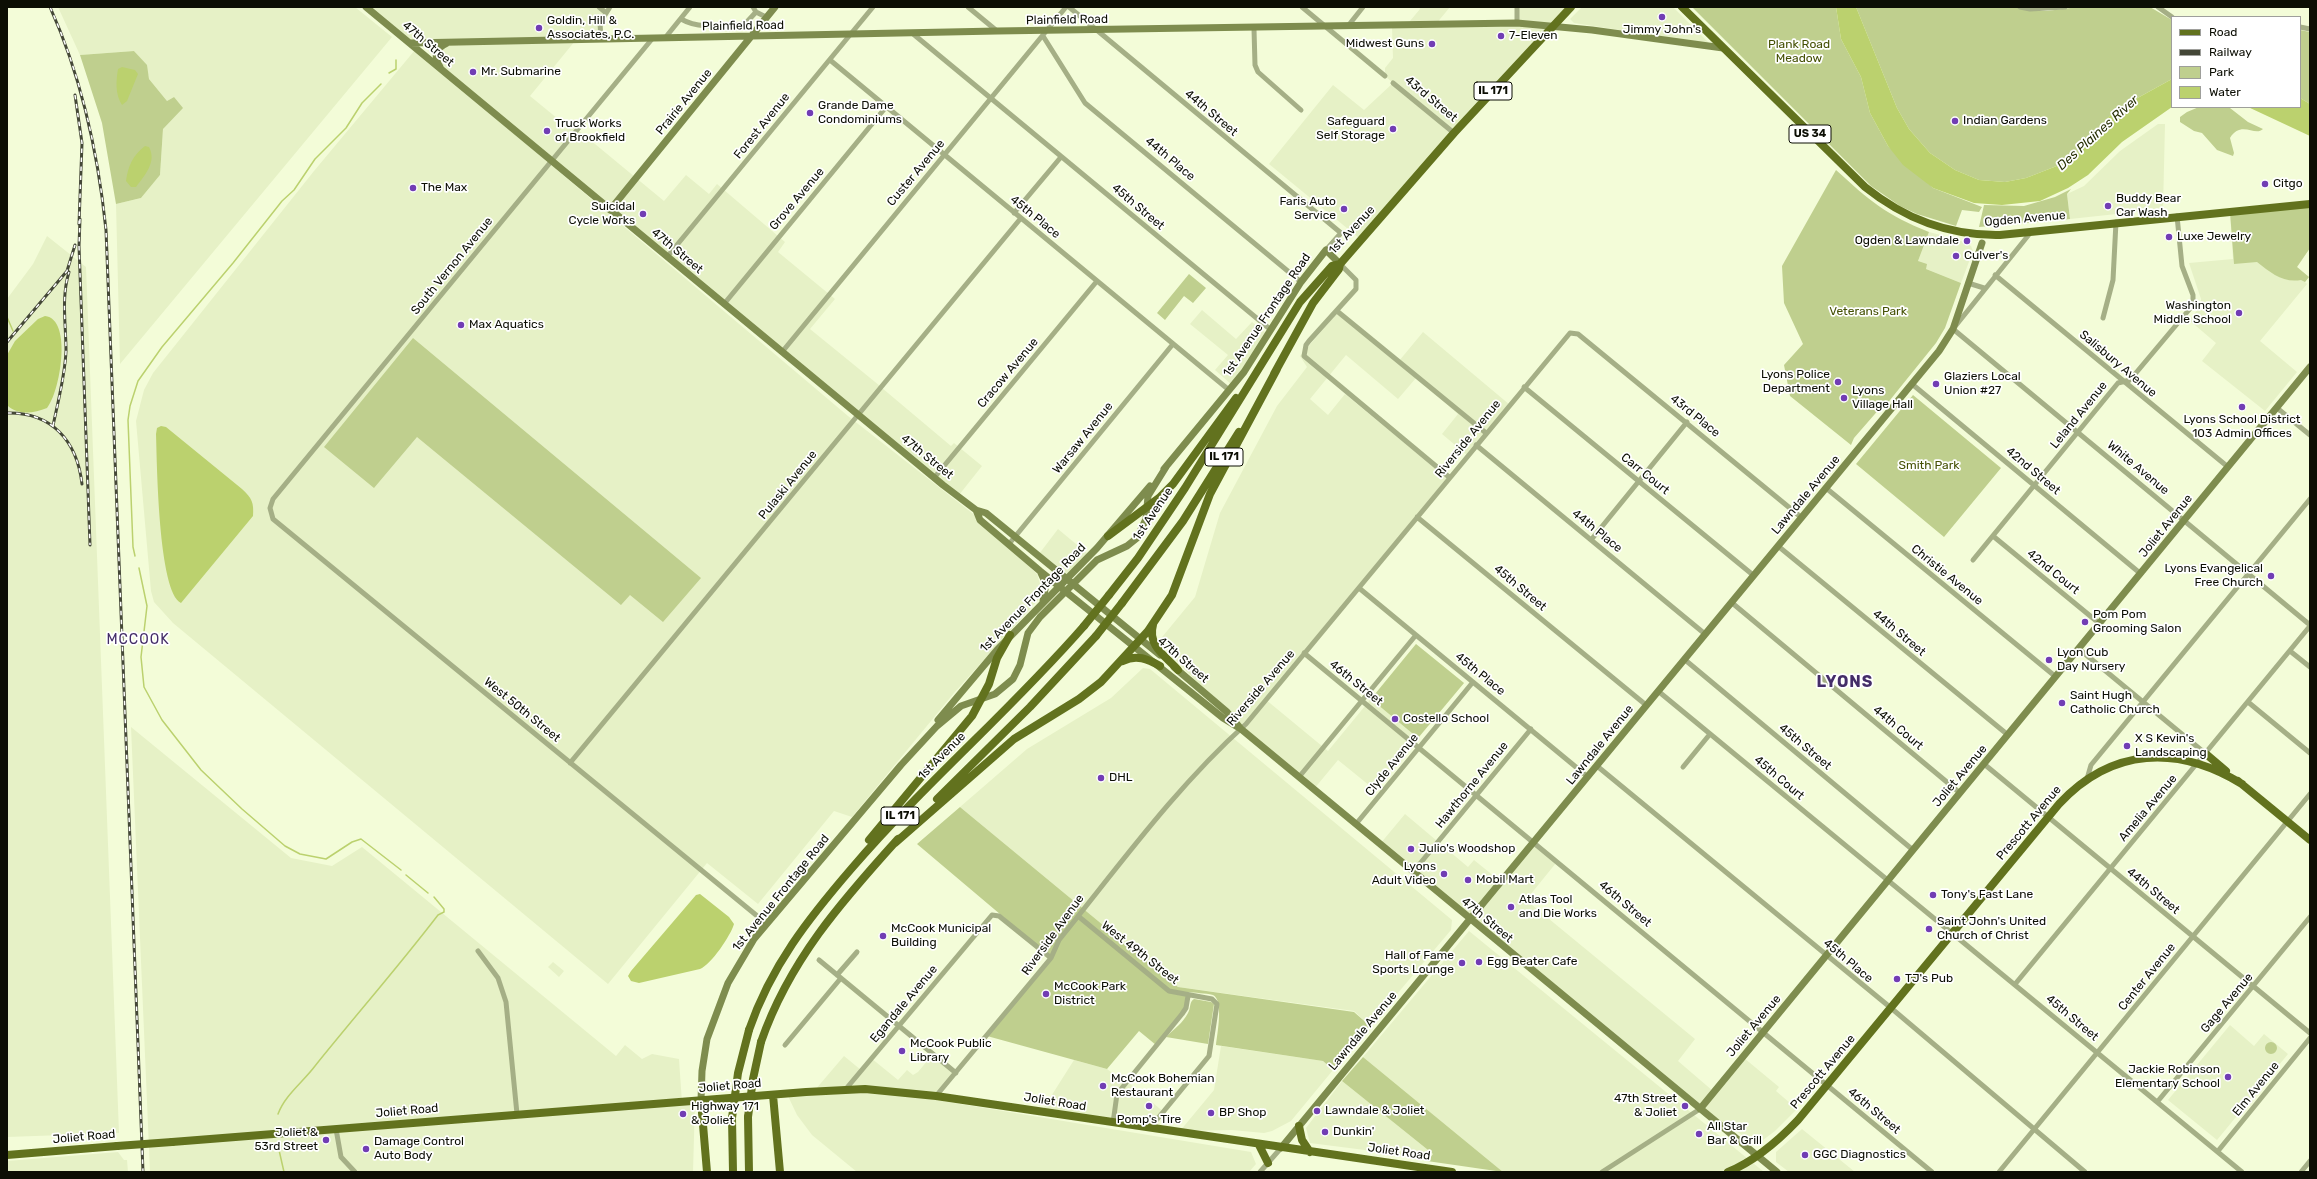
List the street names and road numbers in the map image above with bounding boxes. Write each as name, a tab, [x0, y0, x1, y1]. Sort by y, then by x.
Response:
street label: Plainfield Road	[1026, 12, 1108, 28]
street label: 47th Street	[399, 18, 457, 70]
street label: Plainfield Road	[702, 18, 784, 34]
street label: Prairie Avenue	[653, 66, 715, 138]
street label: 43rd Street	[1402, 73, 1460, 125]
road number: IL 171	[1474, 82, 1512, 100]
street label: 44th Street	[1182, 87, 1240, 139]
street label: Forest Avenue	[731, 90, 793, 162]
road number: US 34	[1789, 125, 1831, 143]
street label: 44th Place	[1142, 134, 1198, 184]
street label: Custer Avenue	[884, 137, 948, 209]
street label: Grove Avenue	[767, 165, 827, 233]
street label: 45th Street	[1109, 181, 1167, 233]
street label: 45th Place	[1007, 192, 1063, 242]
street label: 1st Avenue	[1326, 203, 1378, 257]
street label: Ogden Avenue	[1984, 208, 2066, 230]
street label: South Vernon Avenue	[408, 214, 496, 318]
street label: 47th Street	[648, 225, 706, 277]
street label: 1st Avenue Frontage Road	[1220, 251, 1314, 379]
street label: Salisbury Avenue	[2076, 327, 2160, 401]
street label: Cracow Avenue	[975, 335, 1041, 411]
street label: Leland Avenue	[2048, 379, 2110, 451]
street label: 43rd Place	[1667, 392, 1723, 440]
street label: Riverside Avenue	[1432, 397, 1504, 481]
street label: Warsaw Avenue	[1050, 399, 1116, 477]
street label: 47th Street	[898, 432, 956, 482]
street label: White Avenue	[2104, 438, 2172, 498]
street label: 42nd Street	[2003, 444, 2063, 498]
street label: Pulaski Avenue	[756, 448, 820, 522]
road number: IL 171	[1205, 448, 1243, 466]
street label: Carr Court	[1618, 450, 1672, 498]
street label: Lawndale Avenue	[1769, 453, 1843, 537]
street label: 1st Avenue	[1130, 485, 1176, 543]
street label: Joliet Avenue	[2136, 492, 2196, 560]
street label: 44th Place	[1569, 506, 1625, 556]
street label: 1st Avenue Frontage Road	[977, 541, 1089, 655]
street label: Christie Avenue	[1908, 542, 1986, 608]
street label: 42nd Court	[2024, 547, 2082, 597]
street label: 45th Street	[1491, 562, 1549, 614]
street label: 44th Street	[1870, 607, 1928, 659]
street label: 47th Street	[1154, 634, 1212, 686]
street label: Riverside Avenue	[1224, 647, 1298, 729]
street label: 45th Place	[1452, 649, 1508, 699]
street label: 46th Street	[1326, 657, 1386, 709]
street label: West 50th Street	[481, 675, 563, 745]
street label: Lawndale Avenue	[1563, 702, 1637, 788]
street label: 44th Court	[1870, 703, 1926, 753]
street label: 45th Street	[1776, 721, 1834, 773]
street label: 1st Avenue	[915, 729, 969, 783]
street label: Clyde Avenue	[1362, 731, 1422, 799]
street label: Hawthorne Avenue	[1433, 739, 1511, 831]
street label: Joliet Avenue	[1930, 742, 1990, 810]
street label: 45th Court	[1751, 753, 1807, 803]
street label: Amelia Avenue	[2116, 772, 2180, 844]
street label: Prescott Avenue	[1994, 783, 2064, 863]
road number: IL 171	[881, 807, 919, 825]
street label: 1st Avenue Frontage Road	[730, 832, 832, 954]
street label: 44th Street	[2124, 865, 2182, 917]
street label: 46th Street	[1596, 878, 1654, 930]
street label: Riverside Avenue	[1019, 892, 1087, 978]
street label: 47th Street	[1458, 894, 1516, 946]
street label: West 49th Street	[1099, 918, 1181, 988]
street label: 45th Place	[1820, 936, 1876, 986]
street label: Center Avenue	[2115, 940, 2179, 1014]
street label: Egandale Avenue	[867, 962, 941, 1046]
street label: Gage Avenue	[2198, 970, 2256, 1036]
street label: Lawndale Avenue	[1326, 989, 1400, 1073]
street label: Joliet Avenue	[1724, 992, 1784, 1060]
street label: 45th Street	[2043, 992, 2101, 1044]
street label: Prescott Avenue	[1788, 1032, 1858, 1112]
street label: Elm Avenue	[2230, 1059, 2282, 1119]
street label: Joliet Road	[698, 1076, 762, 1096]
street label: 46th Street	[1845, 1085, 1903, 1137]
street label: Joliet Road	[1023, 1090, 1087, 1114]
street label: Joliet Road	[375, 1101, 439, 1121]
street label: Joliet Road	[52, 1127, 116, 1147]
street label: Joliet Road	[1367, 1140, 1431, 1164]

